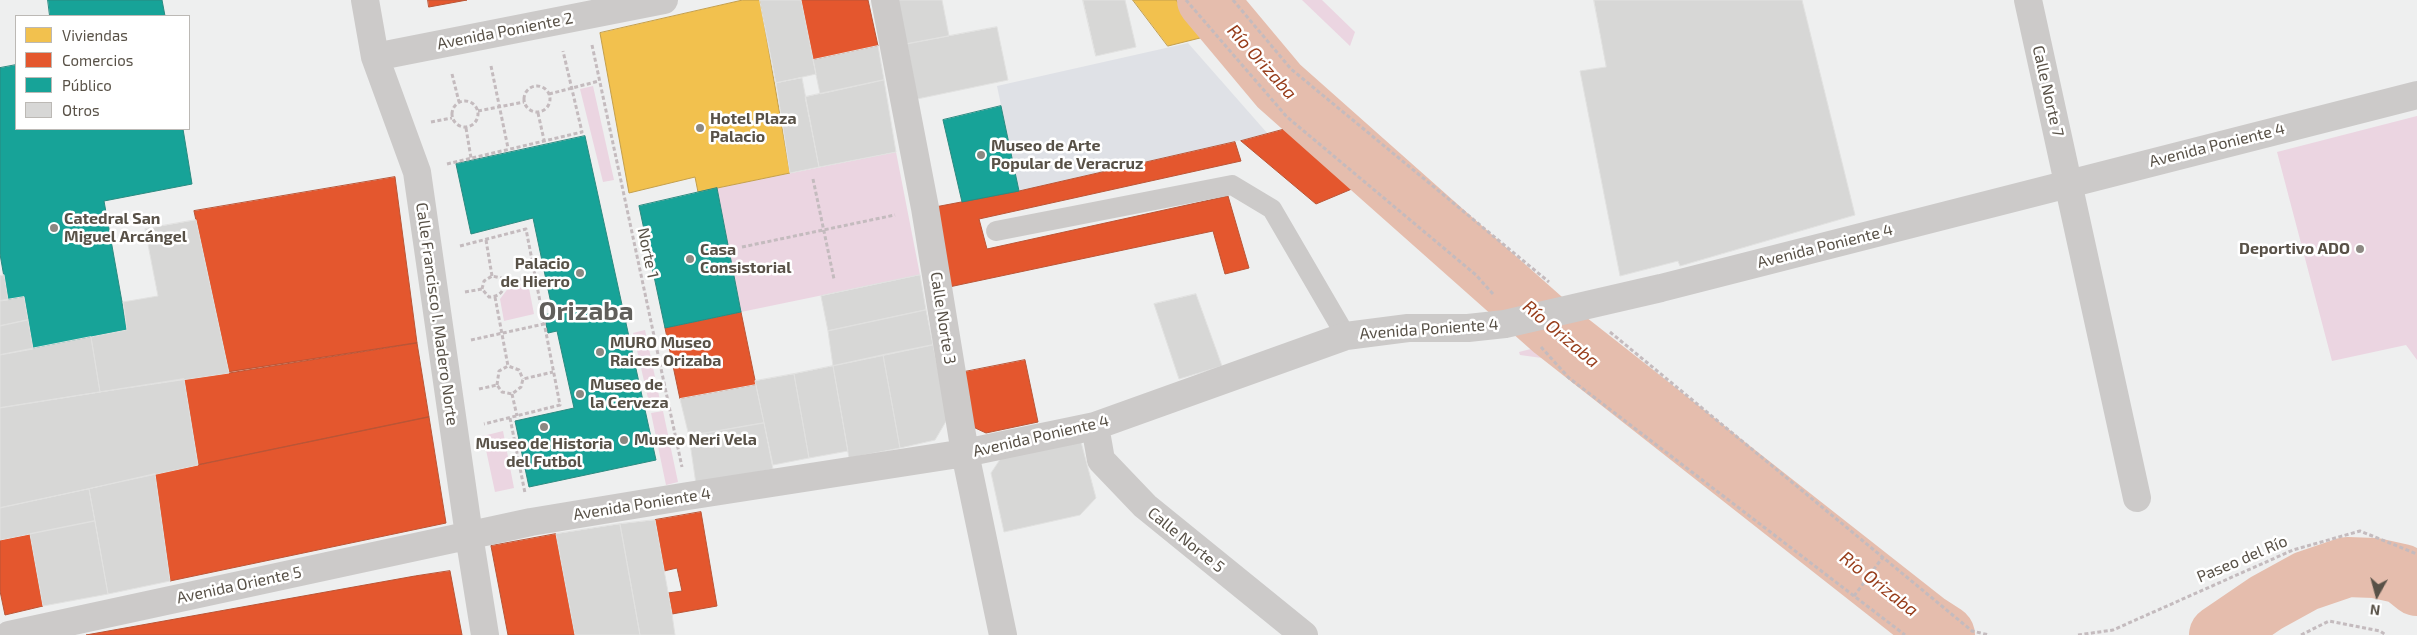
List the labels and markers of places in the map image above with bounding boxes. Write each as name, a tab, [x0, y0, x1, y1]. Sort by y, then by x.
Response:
place label: Hotel Plaza Palacio	[710, 109, 797, 147]
marker: Hotel Plaza Palacio	[694, 122, 706, 134]
place label: Museo de Arte Popular de Veracruz	[991, 136, 1143, 174]
marker: Museo de Arte Popular de Veracruz	[975, 149, 987, 161]
place label: Catedral San Miguel Arcángel	[64, 209, 187, 247]
marker: Catedral San Miguel Arcángel	[48, 222, 60, 234]
place label: Deportivo ADO	[2239, 239, 2350, 259]
place label: Casa Consistorial	[700, 240, 791, 278]
marker: Deportivo ADO	[2354, 243, 2366, 255]
marker: Casa Consistorial	[684, 253, 696, 265]
place label: Palacio de Hierro	[501, 254, 570, 292]
marker: Palacio de Hierro	[574, 267, 586, 279]
place label: MURO Museo Raices Orizaba	[610, 333, 721, 371]
marker: MURO Museo Raices Orizaba	[594, 346, 606, 358]
place label: Museo de la Cerveza	[590, 375, 669, 413]
marker: Museo de la Cerveza	[574, 388, 586, 400]
marker: Museo de Historia del Futbol	[538, 421, 550, 433]
place label: Museo Neri Vela	[634, 430, 757, 450]
place label: Museo de Historia del Futbol	[476, 434, 612, 472]
marker: Museo Neri Vela	[618, 434, 630, 446]

